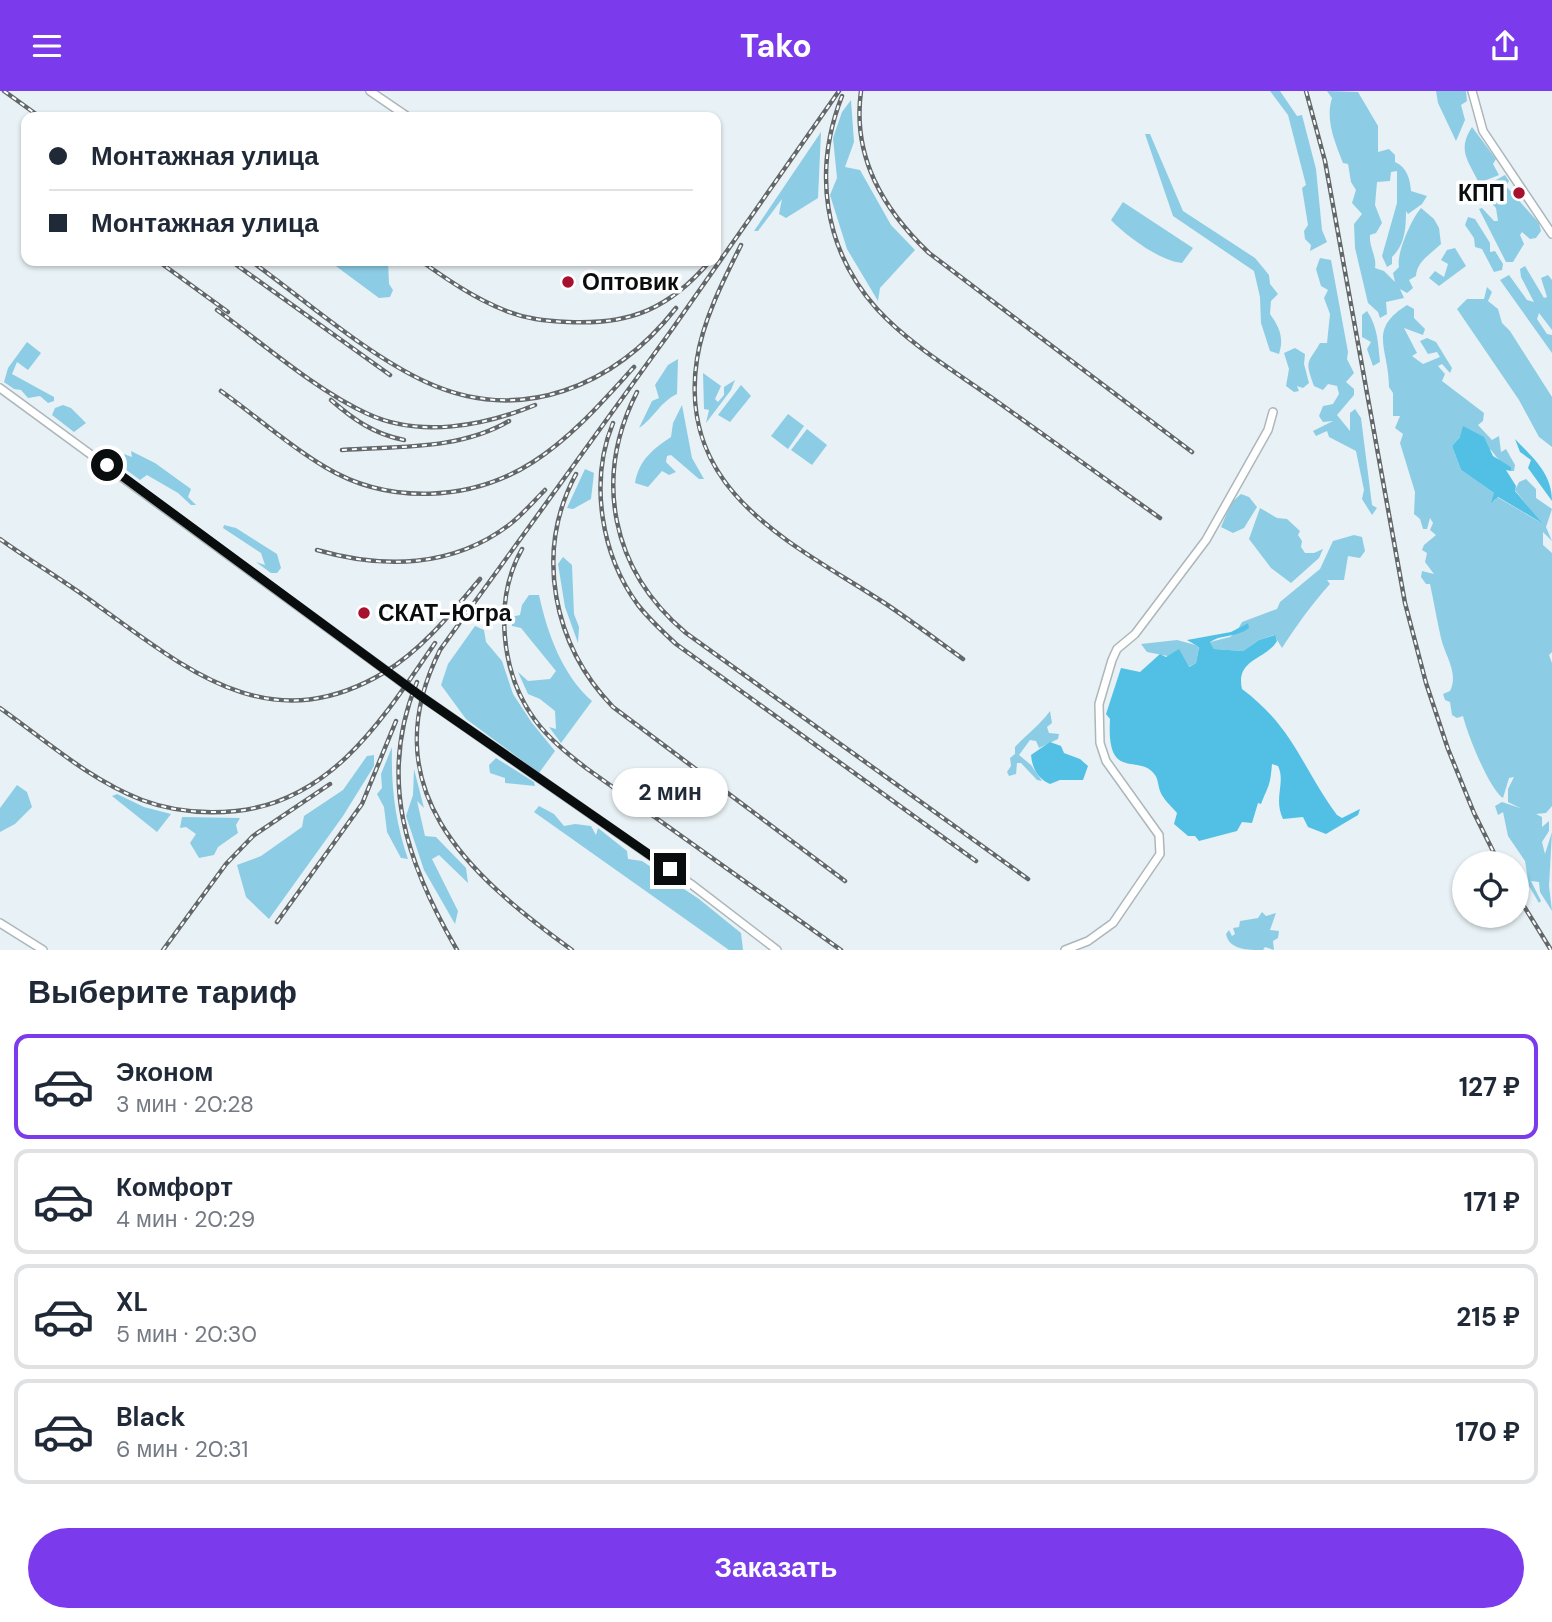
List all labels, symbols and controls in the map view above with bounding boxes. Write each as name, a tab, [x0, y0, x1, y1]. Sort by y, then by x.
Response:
text: Tako	[740, 25, 812, 67]
icon: menu	[28, 27, 66, 65]
icon: share	[1486, 27, 1524, 65]
text: Монтажная улица	[91, 139, 319, 173]
place label: КПП	[1458, 178, 1505, 208]
marker: КПП	[1511, 185, 1527, 201]
text: Монтажная улица	[91, 206, 319, 240]
place label: Оптовик	[582, 267, 679, 297]
marker: Оптовик	[560, 274, 576, 290]
route start	[91, 449, 123, 481]
place label: СКАТ-Югра	[378, 598, 512, 628]
marker: СКАТ-Югра	[356, 605, 372, 621]
callout: 2 мин	[612, 767, 728, 817]
text: 2 мин	[638, 777, 702, 807]
map controls	[1452, 851, 1529, 928]
button: locate	[1452, 851, 1529, 928]
route end	[654, 853, 686, 885]
text: Выберите тариф	[28, 971, 297, 1013]
icon: car	[32, 1055, 95, 1118]
text: Эконом	[116, 1055, 214, 1089]
text: 127 ₽	[1459, 1070, 1520, 1104]
text: 3 мин · 20:28	[116, 1089, 254, 1119]
icon: car	[32, 1170, 95, 1233]
text: Комфорт	[116, 1170, 233, 1204]
text: 171 ₽	[1463, 1185, 1520, 1219]
text: 4 мин · 20:29	[116, 1204, 255, 1234]
icon: car	[32, 1285, 95, 1348]
text: XL	[116, 1285, 148, 1319]
text: 215 ₽	[1456, 1300, 1520, 1334]
text: 5 мин · 20:30	[116, 1319, 257, 1349]
icon: car	[32, 1400, 95, 1463]
text: Black	[116, 1400, 186, 1434]
text: 170 ₽	[1455, 1415, 1520, 1449]
text: 6 мин · 20:31	[116, 1434, 249, 1464]
button: Заказать	[28, 1528, 1524, 1608]

